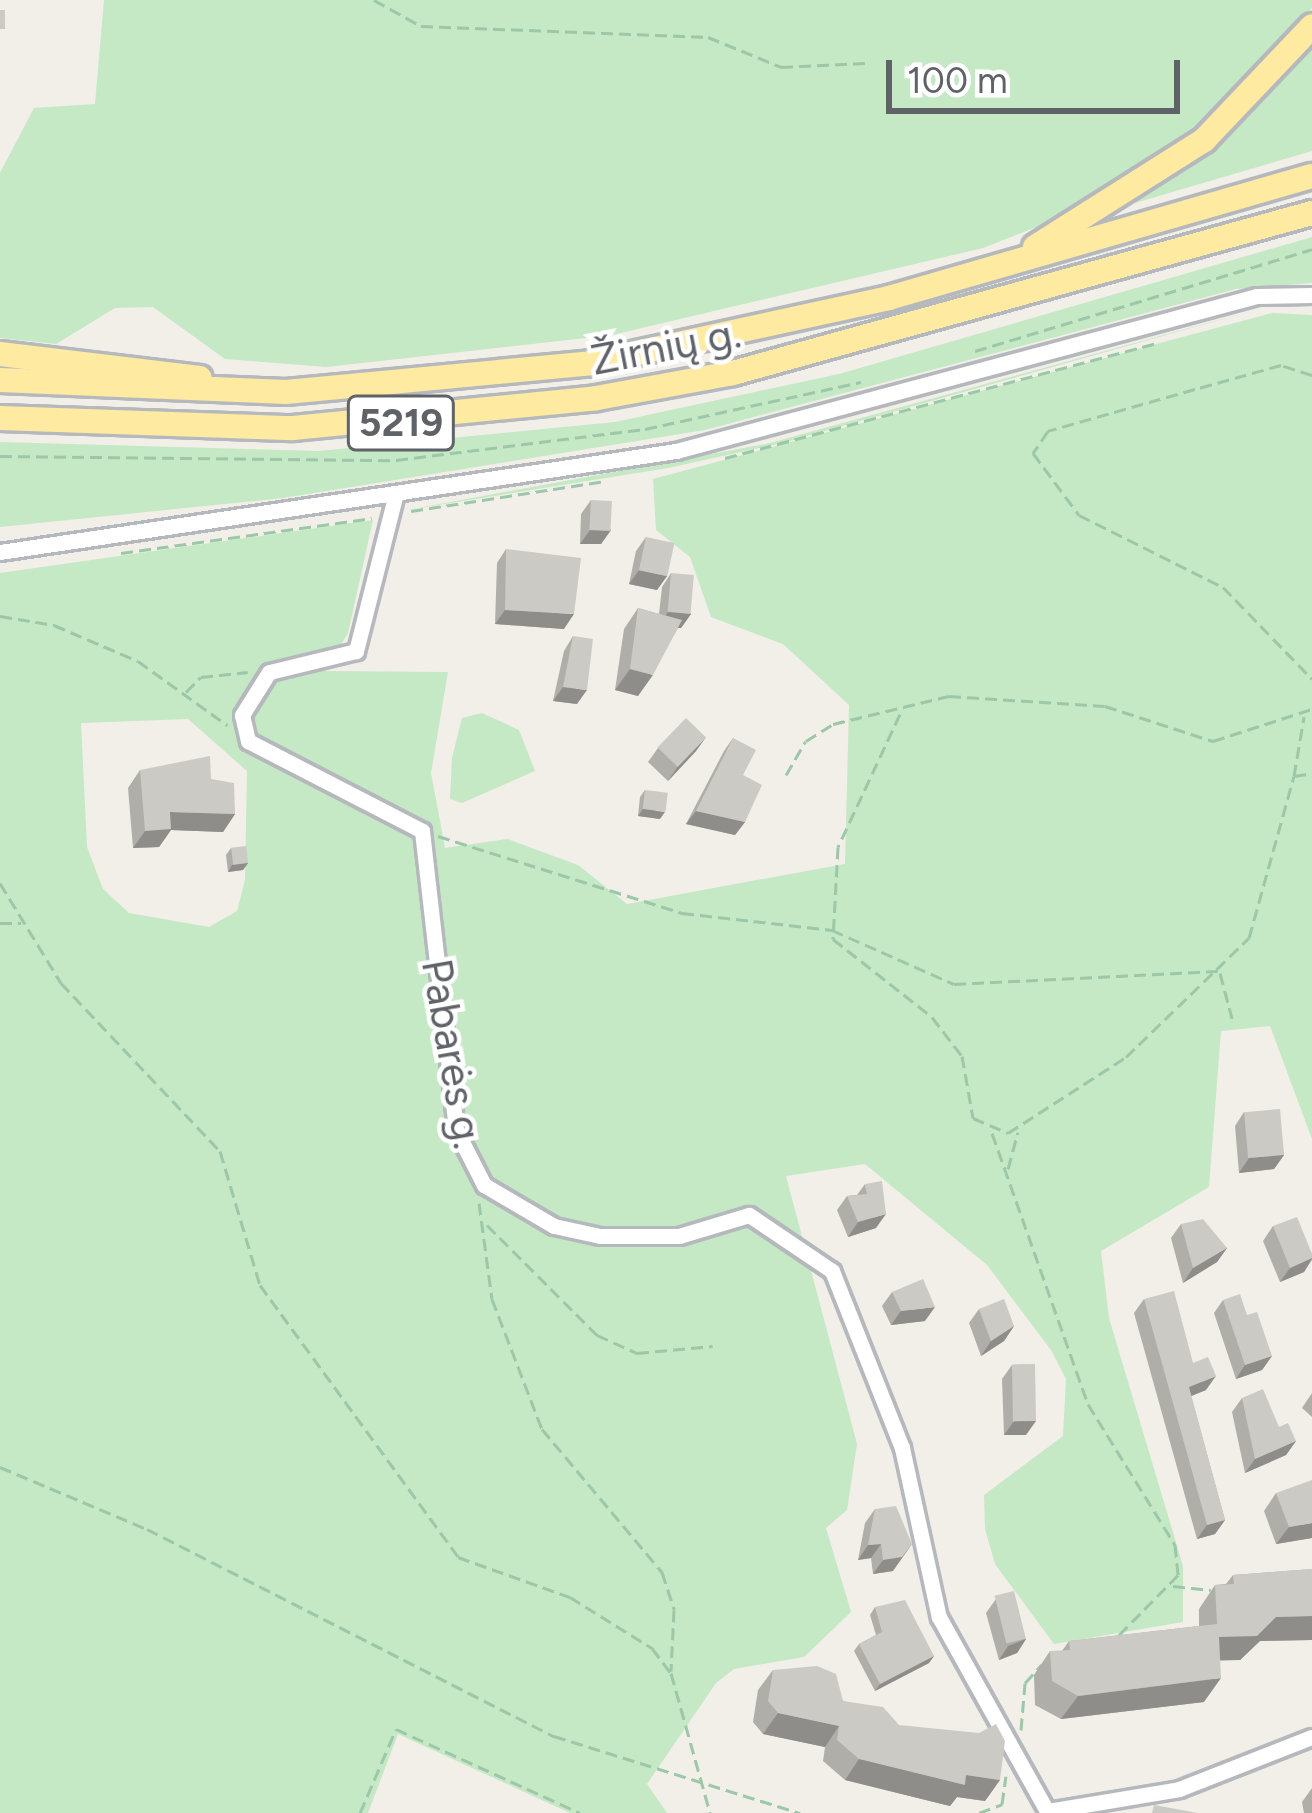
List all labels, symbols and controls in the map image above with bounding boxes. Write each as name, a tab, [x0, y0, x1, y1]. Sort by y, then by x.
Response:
scale bar	[892, 36, 1186, 110]
text: 100 m	[907, 59, 1008, 102]
street label: Žirnių g.	[587, 308, 745, 386]
road number: 5219	[344, 390, 458, 456]
street label: Pabarės g.	[411, 955, 493, 1153]

